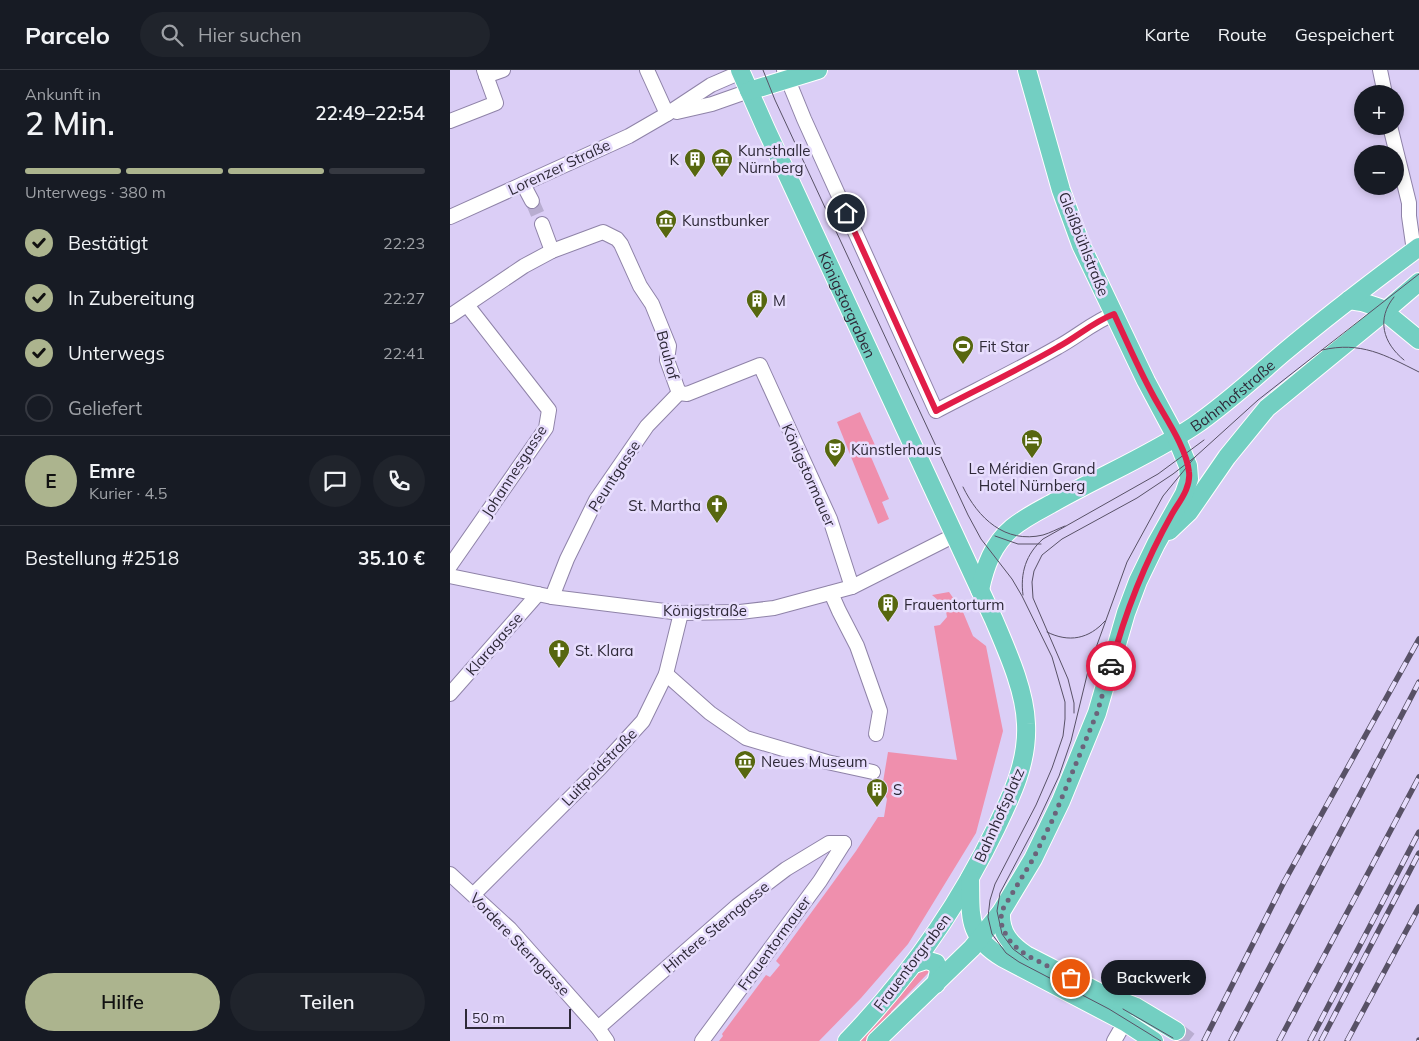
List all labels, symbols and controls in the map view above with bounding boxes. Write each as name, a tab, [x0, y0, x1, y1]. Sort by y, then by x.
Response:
search box	[140, 12, 490, 57]
text: Parcelo	[25, 20, 110, 50]
icon: search	[158, 21, 186, 49]
text: Hier suchen	[198, 23, 302, 47]
text: Karte	[1145, 23, 1190, 46]
text: Route	[1218, 23, 1267, 46]
text: Gespeichert	[1295, 23, 1394, 46]
text: Ankunft in	[25, 84, 101, 104]
map controls	[1354, 85, 1404, 195]
button: +	[1354, 85, 1404, 135]
text: 22:49–22:54	[315, 101, 425, 125]
text: 2 Min.	[25, 103, 115, 143]
street label: Lorenzer Straße	[505, 135, 613, 199]
place label: Kunsthalle Nürnberg	[738, 141, 811, 177]
button: −	[1354, 145, 1404, 195]
building icon: K	[683, 147, 707, 178]
museum icon: Kunsthalle Nürnberg	[710, 147, 734, 178]
place label: K	[669, 150, 679, 169]
text: Unterwegs · 380 m	[25, 182, 166, 202]
street label: Gleißbühlstraße	[1055, 189, 1113, 299]
pin	[825, 192, 867, 234]
icon: home	[832, 199, 860, 227]
museum icon: Kunstbunker	[654, 208, 678, 239]
place label: Kunstbunker	[682, 211, 770, 230]
icon: check	[25, 229, 53, 257]
text: Bestätigt	[68, 231, 148, 255]
text: 22:23	[383, 233, 425, 253]
street label: Königstorgraben	[815, 248, 880, 361]
icon: check	[25, 284, 53, 312]
text: In Zubereitung	[68, 286, 195, 310]
text: 22:27	[383, 288, 425, 308]
building icon: M	[745, 288, 769, 319]
place label: M	[773, 291, 786, 310]
street label: Bauhof	[652, 328, 684, 383]
sports icon: Fit Star	[951, 334, 975, 365]
place label: Fit Star	[979, 337, 1030, 356]
icon: check	[25, 339, 53, 367]
text: Unterwegs	[68, 341, 165, 365]
text: 22:41	[383, 343, 425, 363]
street label: Bahnhofstraße	[1186, 355, 1279, 435]
text: Geliefert	[68, 396, 142, 420]
street label: Königstormauer	[778, 421, 840, 530]
street label: Johannesgasse	[477, 422, 551, 520]
hotel icon: Le Méridien Grand Hotel Nürnberg	[1020, 428, 1044, 459]
street label: Peuntgasse	[584, 437, 644, 515]
theatre icon: Künstlerhaus	[823, 437, 847, 468]
place label: Künstlerhaus	[851, 440, 941, 459]
button: chat	[309, 455, 361, 507]
button: phone	[373, 455, 425, 507]
text: Emre	[89, 459, 135, 483]
place label: Le Méridien Grand Hotel Nürnberg	[969, 459, 1095, 495]
text: E	[45, 469, 57, 493]
text: Kurier · 4.5	[89, 483, 167, 503]
church icon: St. Martha	[705, 493, 729, 524]
place label: St. Martha	[628, 496, 701, 515]
text: Bestellung #2518	[25, 546, 179, 570]
text: 35.10 €	[358, 546, 425, 570]
building icon: Frauentorturm	[876, 592, 900, 623]
place label: Frauentorturm	[904, 595, 1004, 614]
street label: Königstraße	[663, 601, 747, 620]
street label: Klaragasse	[461, 609, 527, 679]
church icon: St. Klara	[547, 638, 571, 669]
place label: St. Klara	[575, 641, 634, 660]
courier	[1086, 641, 1136, 691]
icon: car	[1097, 652, 1125, 680]
street label: Luitpoldstraße	[557, 724, 641, 810]
museum icon: Neues Museum	[733, 749, 757, 780]
place label: Neues Museum	[761, 752, 868, 771]
street label: Bahnhofsplatz	[970, 765, 1028, 865]
building icon: S	[865, 777, 889, 808]
place label: S	[893, 780, 902, 799]
street label: Hintere Sterngasse	[659, 877, 773, 977]
street label: Vordere Sterngasse	[466, 888, 574, 1000]
street label: Frauentormauer	[733, 892, 815, 994]
street label: Frauentorgraben	[869, 910, 955, 1014]
pin	[1050, 957, 1092, 999]
callout: Backwerk	[1101, 960, 1206, 996]
icon: bag	[1057, 964, 1085, 992]
text: Backwerk	[1116, 967, 1191, 987]
button: Hilfe	[25, 973, 220, 1031]
button: Teilen	[230, 973, 425, 1031]
scale bar	[465, 1006, 571, 1029]
text: 50 m	[472, 1009, 505, 1027]

